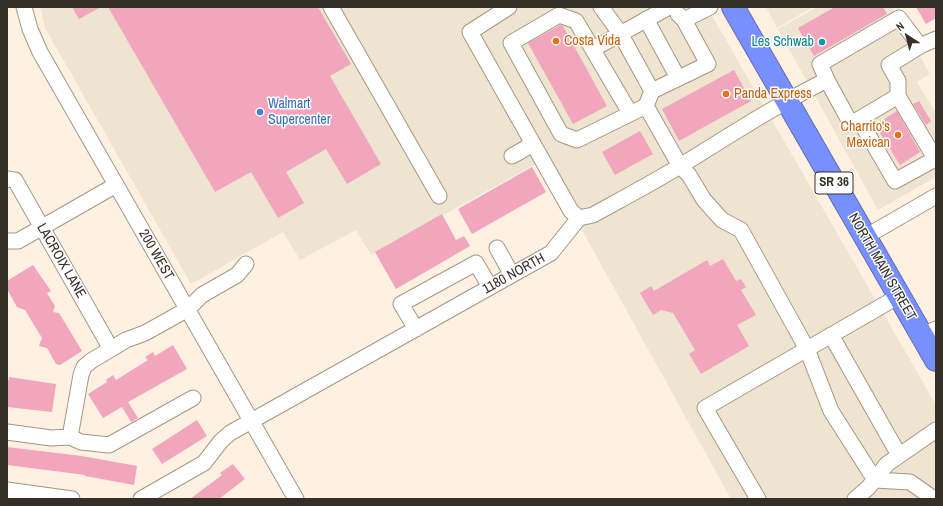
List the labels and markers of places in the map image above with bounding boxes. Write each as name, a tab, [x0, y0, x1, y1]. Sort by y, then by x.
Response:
place label: Costa Vida	[564, 33, 621, 49]
place label: Les Schwab	[751, 34, 814, 50]
marker: Costa Vida	[551, 36, 561, 46]
marker: Les Schwab	[817, 37, 827, 47]
place label: Panda Express	[734, 86, 812, 102]
marker: Panda Express	[721, 89, 731, 99]
place label: Walmart Supercenter	[268, 96, 331, 128]
marker: Walmart Supercenter	[255, 107, 265, 117]
place label: Charrito's Mexican	[841, 119, 890, 152]
marker: Charrito's Mexican	[893, 130, 903, 140]

